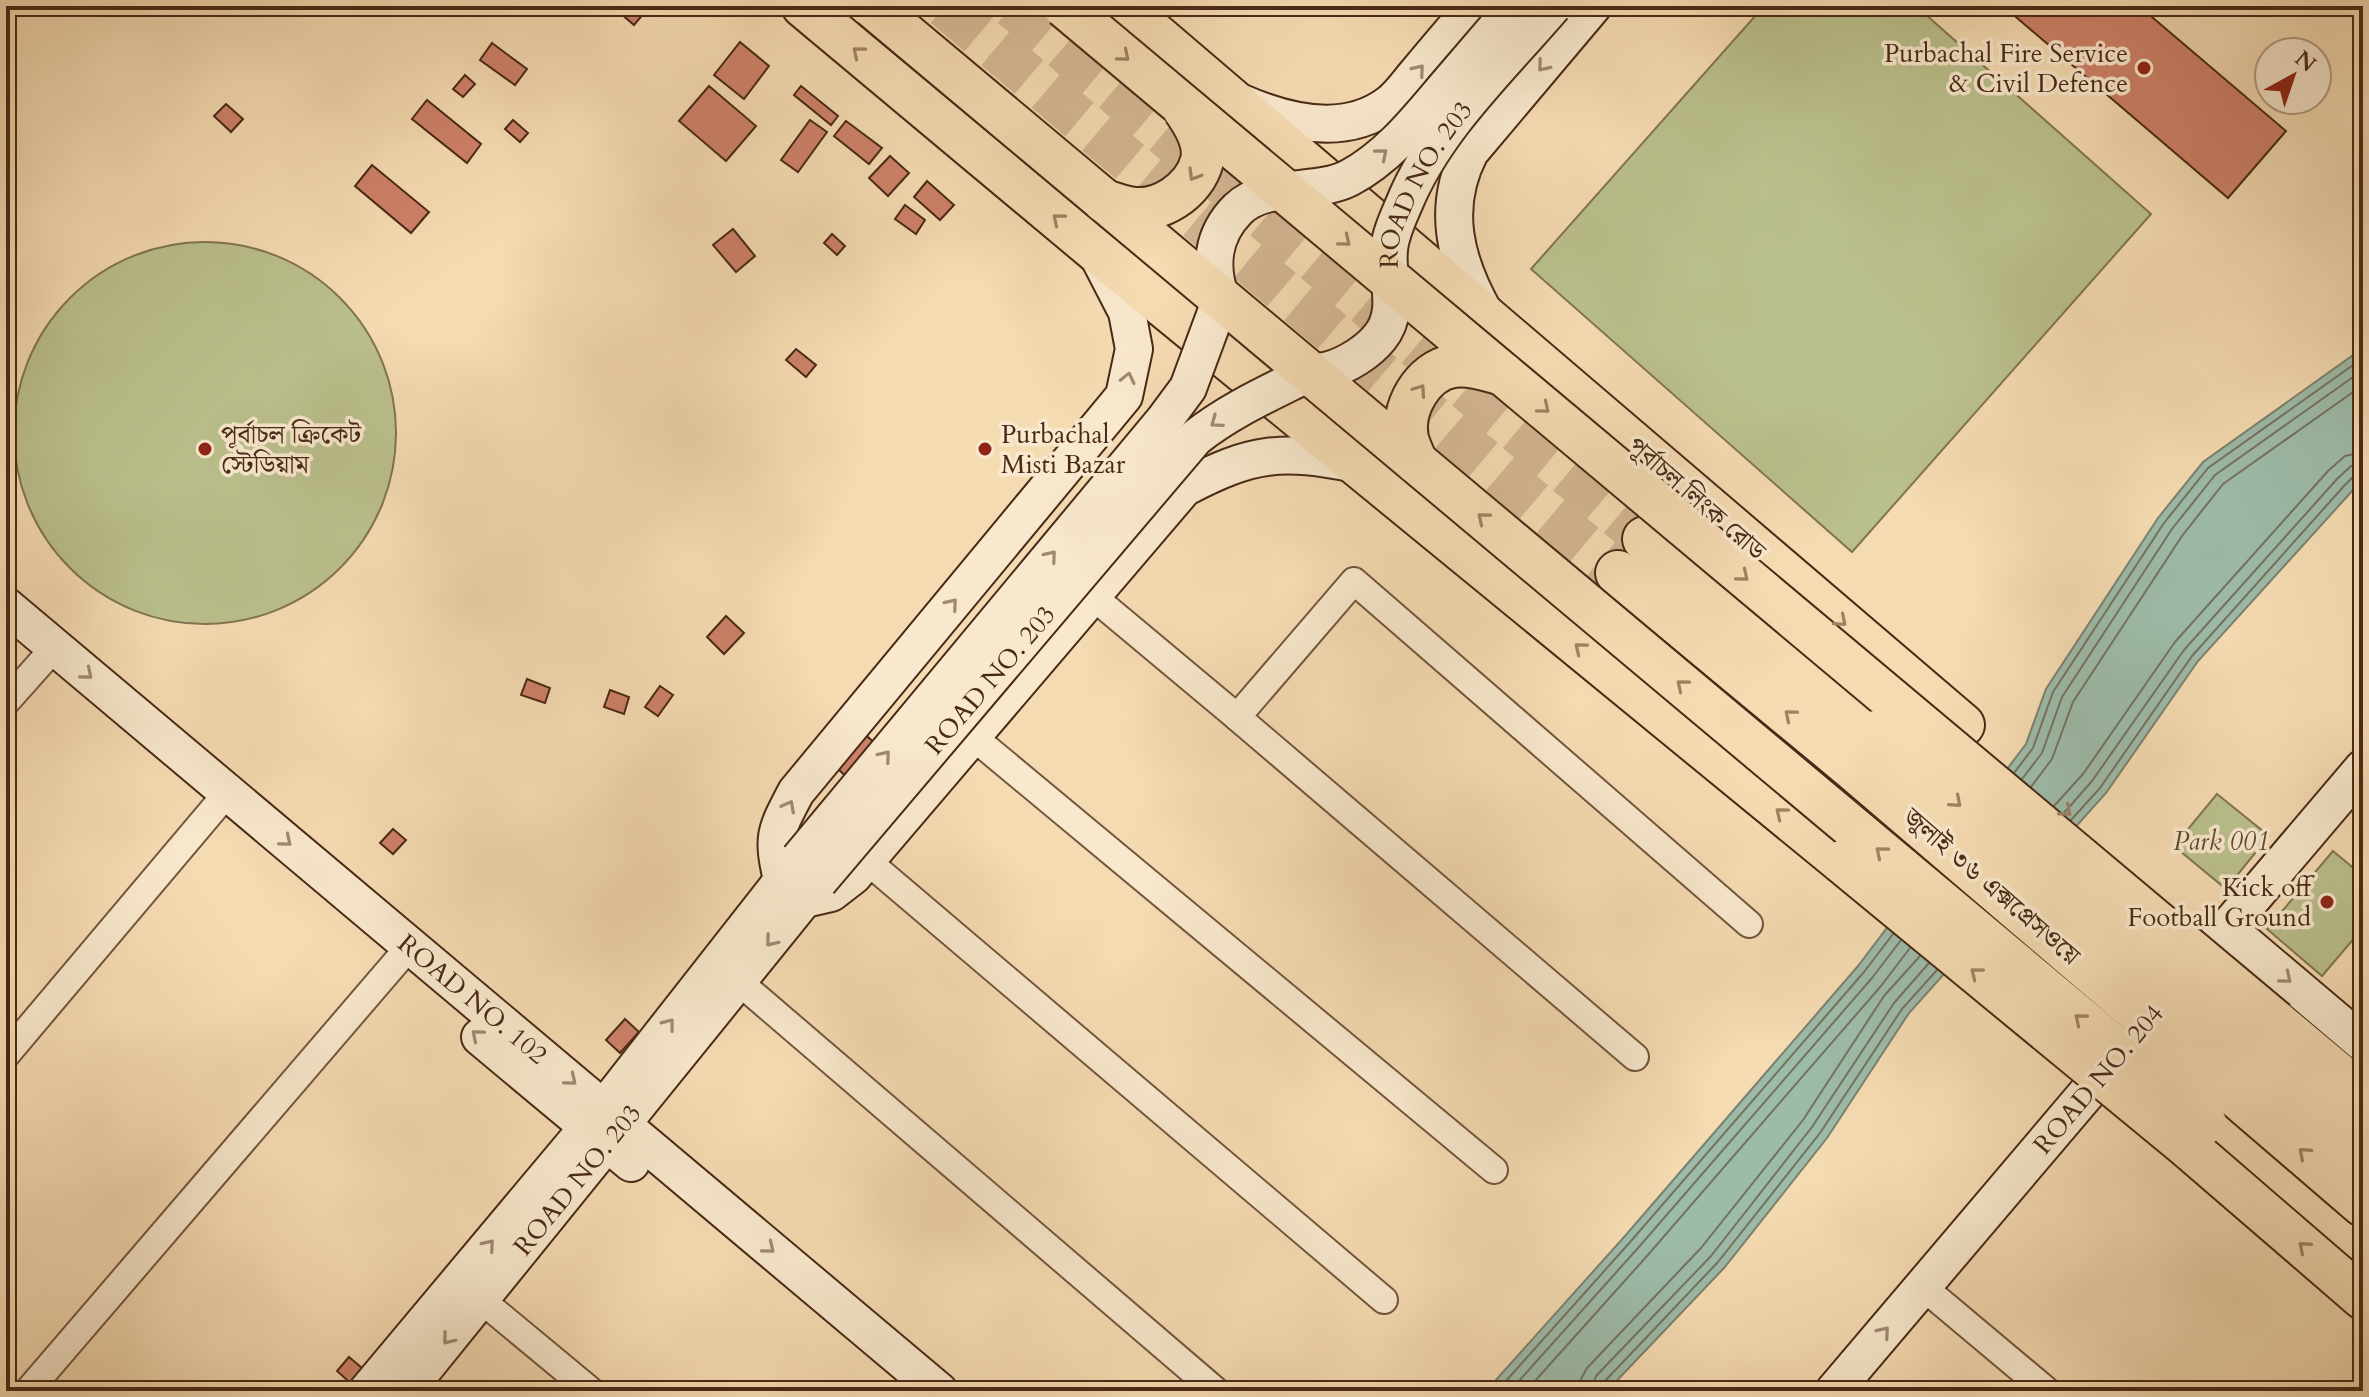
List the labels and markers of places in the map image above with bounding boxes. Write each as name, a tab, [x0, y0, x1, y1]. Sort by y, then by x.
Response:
place label: Purbachal Fire Service & Civil Defence	[1884, 36, 2128, 101]
marker: Purbachal Fire Service & Civil Defence	[2135, 59, 2153, 77]
place label: পূর্বাচল ক্রিকেট স্টেডিয়াম	[221, 417, 362, 482]
place label: Purbachal Misti Bazar	[1001, 417, 1126, 482]
marker: পূর্বাচল ক্রিকেট স্টেডিয়াম	[196, 440, 214, 458]
marker: Purbachal Misti Bazar	[976, 440, 994, 458]
place label: Kick off Football Ground	[2127, 870, 2315, 935]
marker: Kick off Football Ground	[2318, 893, 2336, 911]

